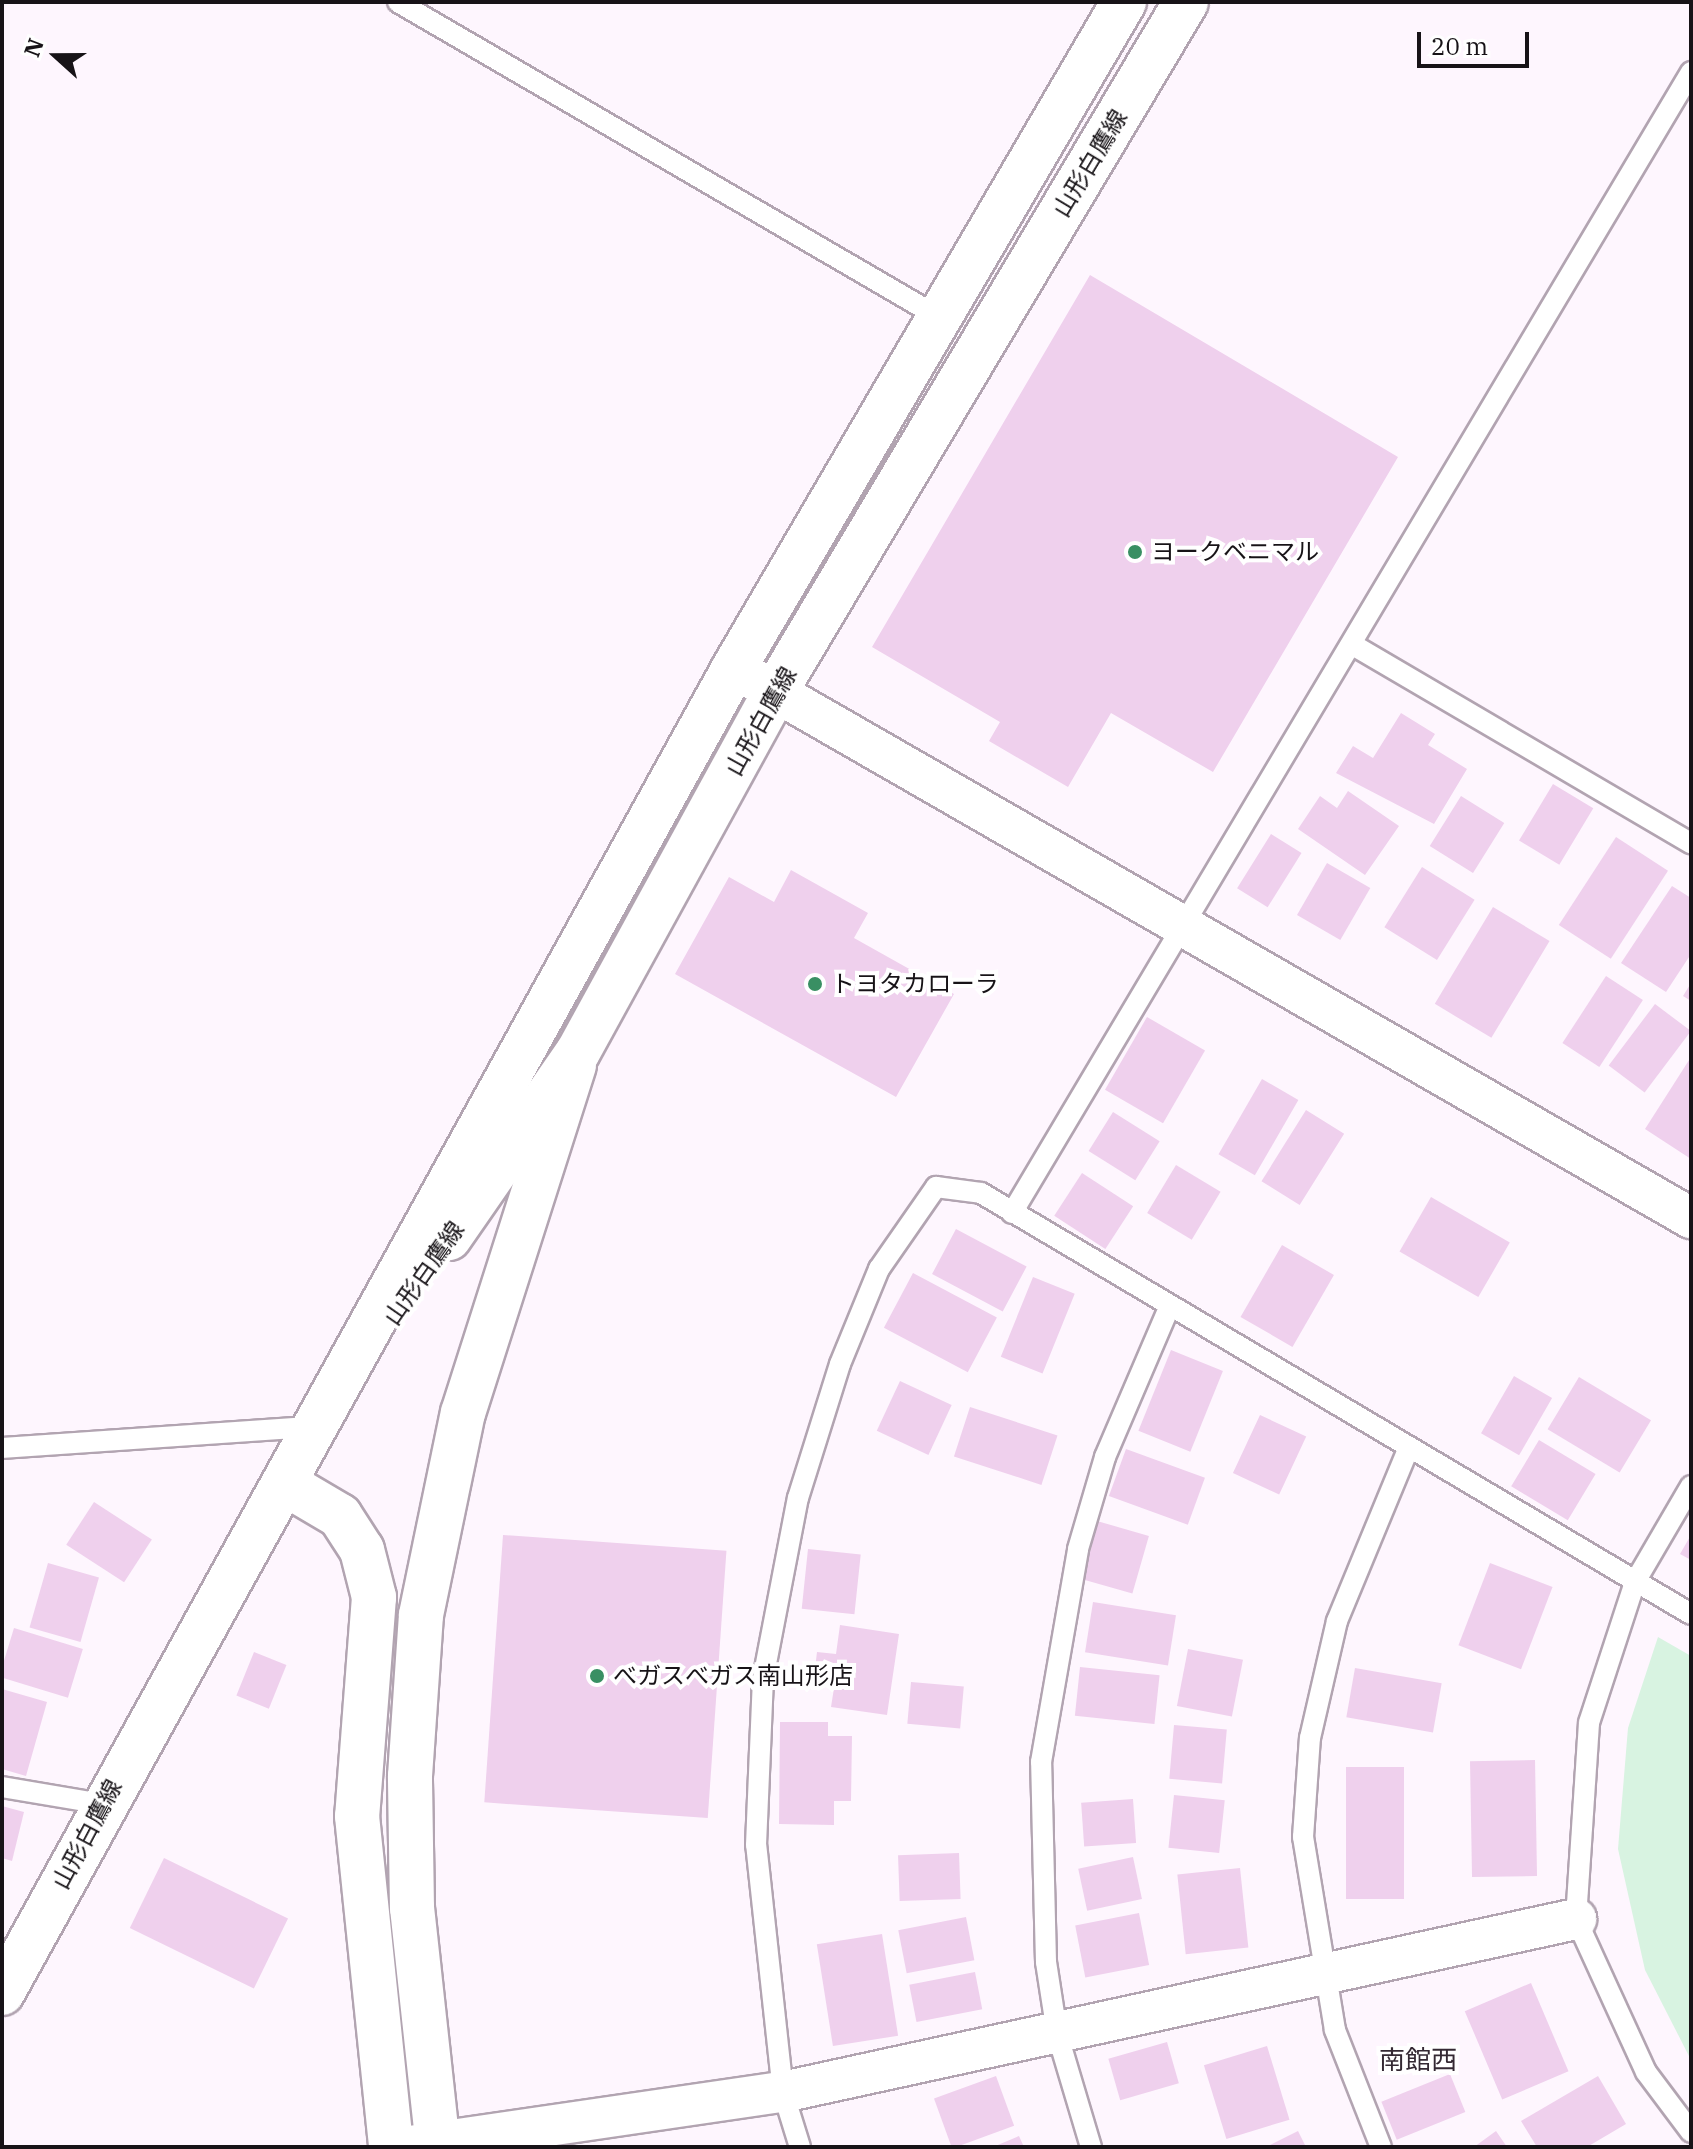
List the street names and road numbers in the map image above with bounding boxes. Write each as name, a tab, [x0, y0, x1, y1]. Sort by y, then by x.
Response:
street label: 山形白鷹線	[1047, 104, 1133, 222]
street label: 山形白鷹線	[719, 662, 803, 780]
street label: 山形白鷹線	[378, 1216, 470, 1330]
street label: 山形白鷹線	[46, 1774, 128, 1894]

